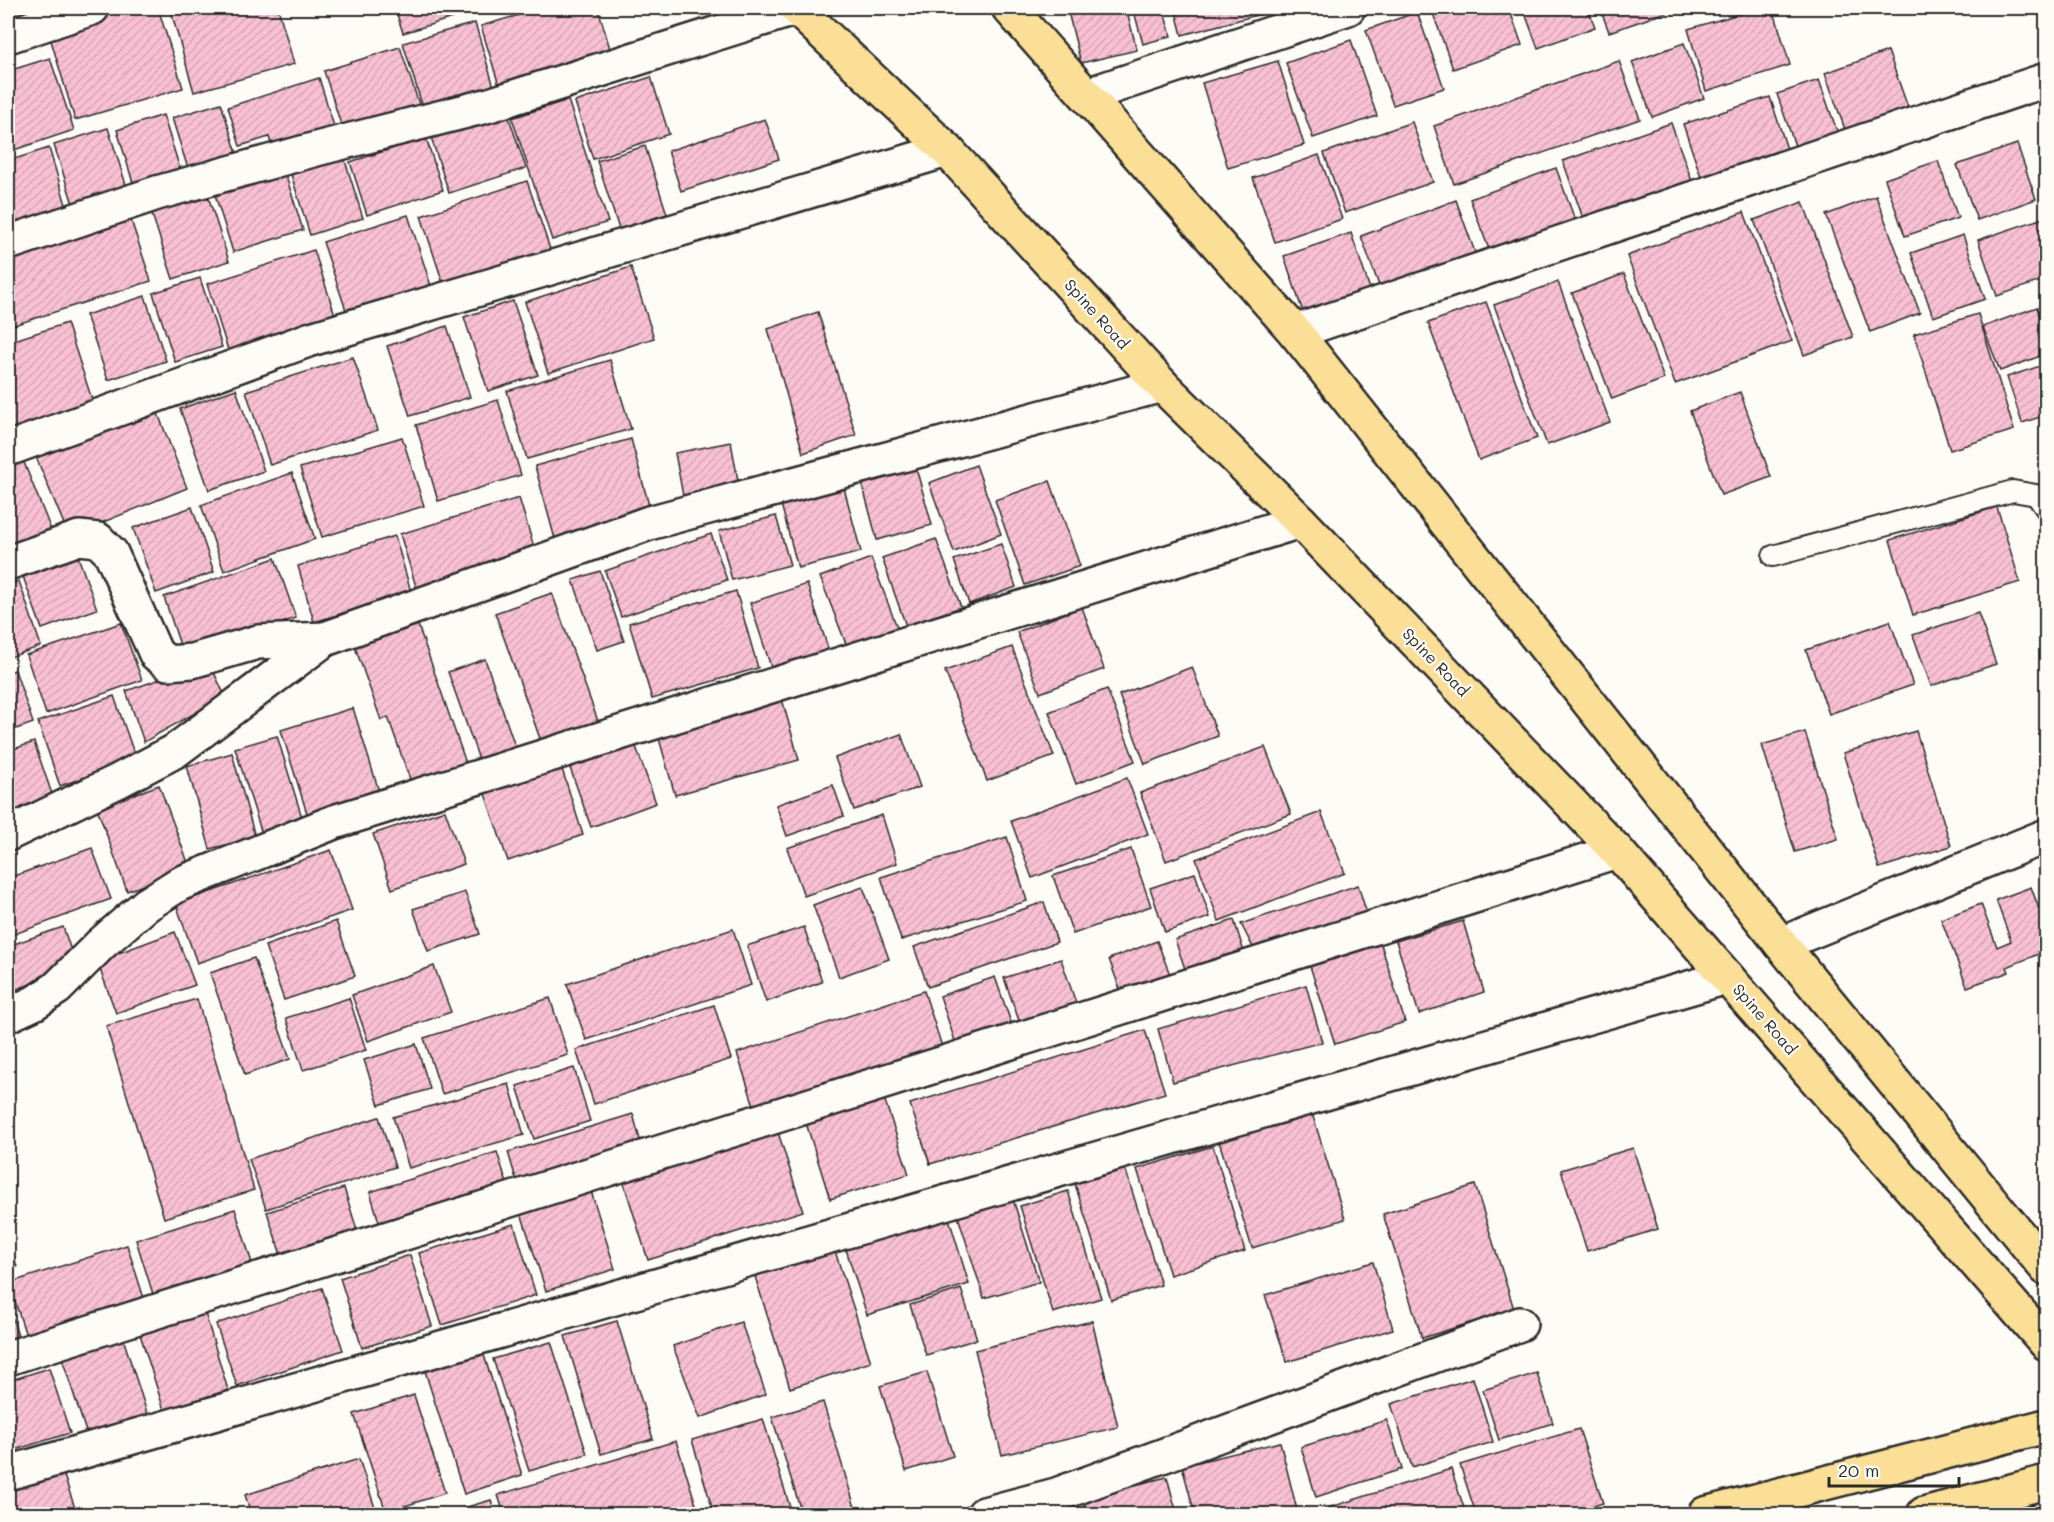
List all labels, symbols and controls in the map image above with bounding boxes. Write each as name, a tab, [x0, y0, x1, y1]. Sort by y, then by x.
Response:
street label: Spine Road	[1060, 274, 1134, 353]
street label: Spine Road	[1398, 623, 1474, 700]
street label: Spine Road	[1729, 979, 1802, 1059]
scale bar	[1829, 1450, 1960, 1488]
text: 20 m	[1838, 1458, 1879, 1482]

